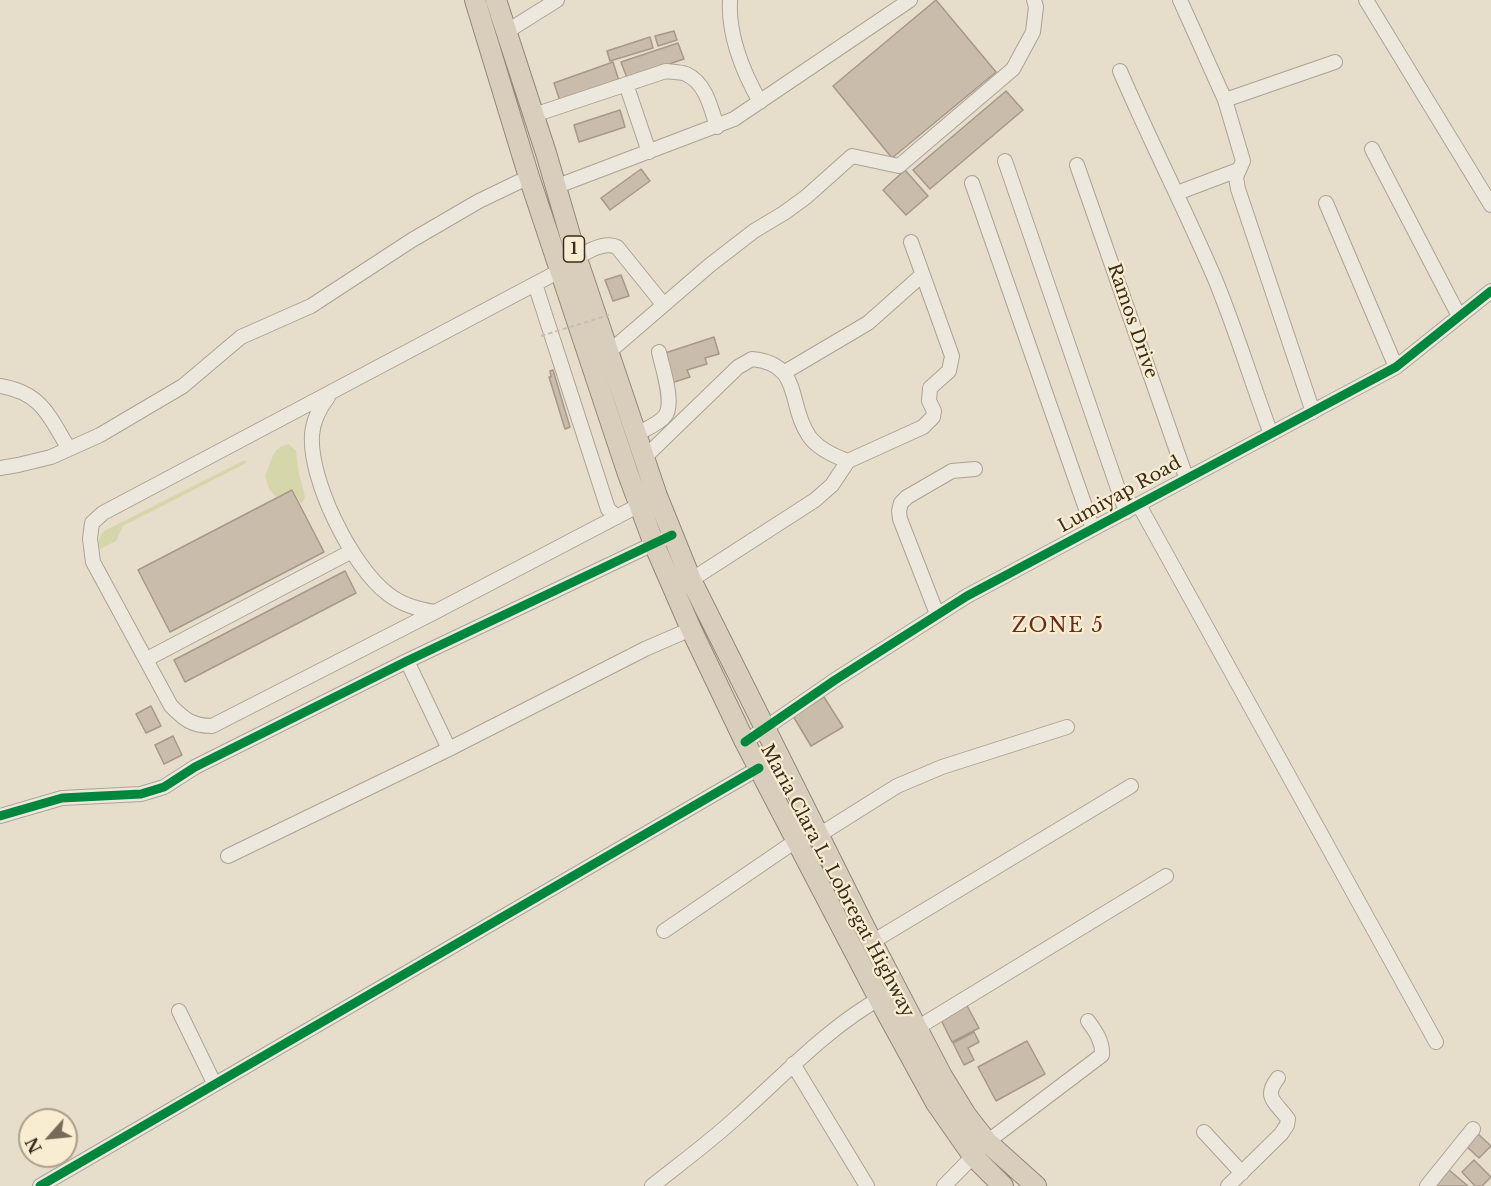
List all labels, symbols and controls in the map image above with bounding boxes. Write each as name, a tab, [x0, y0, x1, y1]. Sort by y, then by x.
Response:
road number: 1	[564, 236, 584, 262]
street label: Ramos Drive	[1102, 261, 1162, 381]
street label: Lumiyap Road	[1055, 452, 1185, 538]
district label: ZONE 5	[1012, 614, 1104, 638]
street label: Maria Clara L. Lobregat Highway	[756, 741, 918, 1021]
north arrow	[18, 1108, 78, 1168]
text: N	[21, 1134, 46, 1157]

